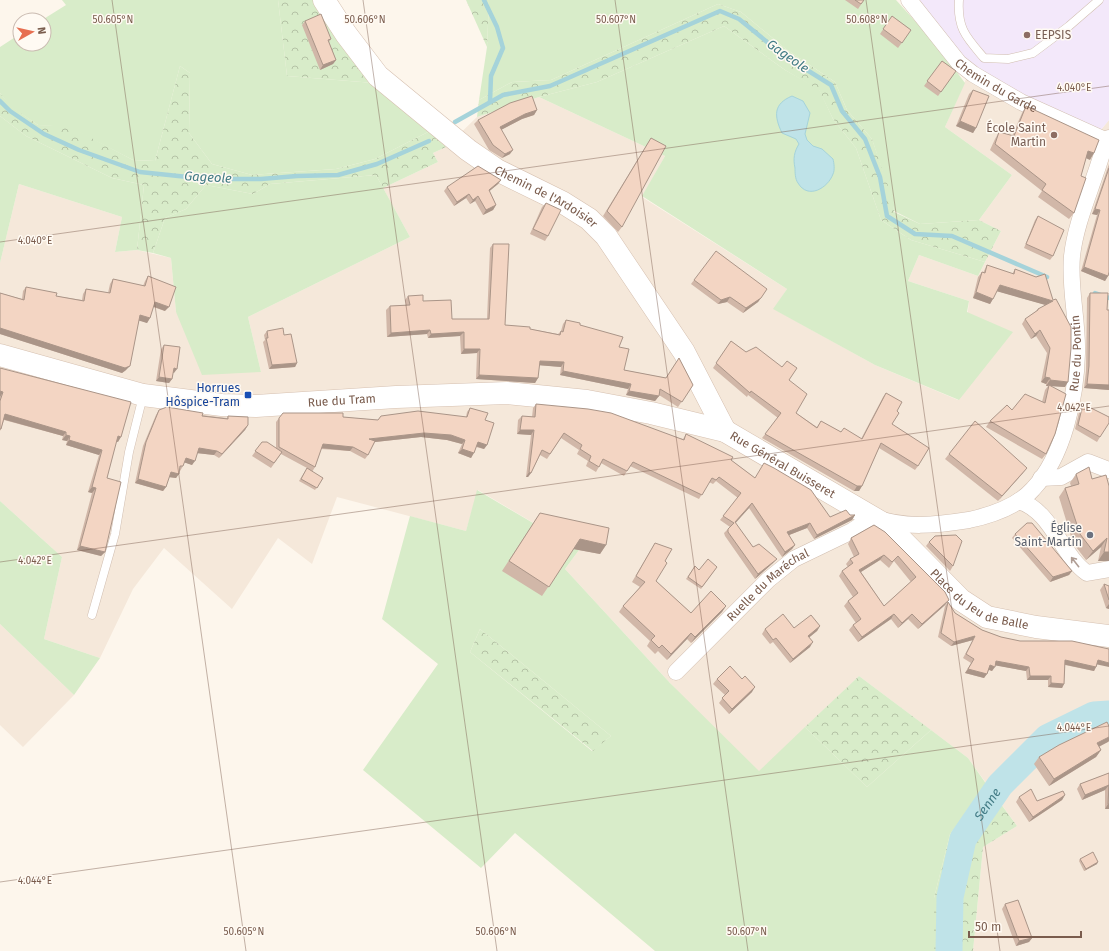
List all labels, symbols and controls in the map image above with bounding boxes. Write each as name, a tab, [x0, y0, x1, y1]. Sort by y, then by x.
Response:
north arrow	[12, 12, 52, 52]
text: 50.605°N	[93, 14, 133, 26]
text: 50.606°N	[344, 14, 386, 26]
text: 50.607°N	[596, 14, 636, 26]
text: 50.608°N	[846, 14, 888, 26]
text: N	[34, 26, 48, 35]
place label: EEPSIS	[1035, 28, 1072, 42]
marker: EEPSIS	[1022, 30, 1032, 40]
water label: Gageole	[764, 36, 812, 76]
street label: Chemin du Garde	[952, 55, 1039, 115]
text: 4.040°E	[1057, 82, 1091, 94]
place label: École Saint Martin	[986, 120, 1047, 149]
marker: École Saint Martin	[1049, 130, 1059, 140]
street label: Chemin de l'Ardoisier	[492, 163, 601, 231]
water label: Gageole	[184, 168, 232, 186]
text: 4.040°E	[18, 235, 52, 247]
street label: Rue du Pontin	[1067, 314, 1084, 393]
place label: Horrues Hôspice-Tram	[166, 381, 240, 409]
marker: Horrues Hôspice-Tram	[243, 390, 253, 400]
street label: Rue du Tram	[307, 391, 376, 410]
text: 4.042°E	[1057, 402, 1091, 414]
street label: Rue Général Buisseret	[728, 429, 838, 501]
place label: Église Saint-Martin	[1015, 520, 1082, 549]
marker: Église Saint-Martin	[1085, 530, 1095, 540]
street label: Ruelle du Maréchal	[724, 546, 812, 624]
text: 4.042°E	[18, 555, 52, 567]
one-way arrow	[1071, 557, 1079, 568]
street label: Place du Jeu de Balle	[927, 566, 1030, 632]
text: 4.044°E	[1057, 722, 1091, 734]
water label: Senne	[970, 785, 1003, 824]
text: 4.044°E	[18, 875, 52, 887]
scale bar	[969, 913, 1081, 939]
text: 50 m	[975, 920, 1001, 934]
text: 50.605°N	[224, 926, 264, 938]
text: 50.606°N	[475, 926, 517, 938]
text: 50.607°N	[727, 926, 767, 938]

